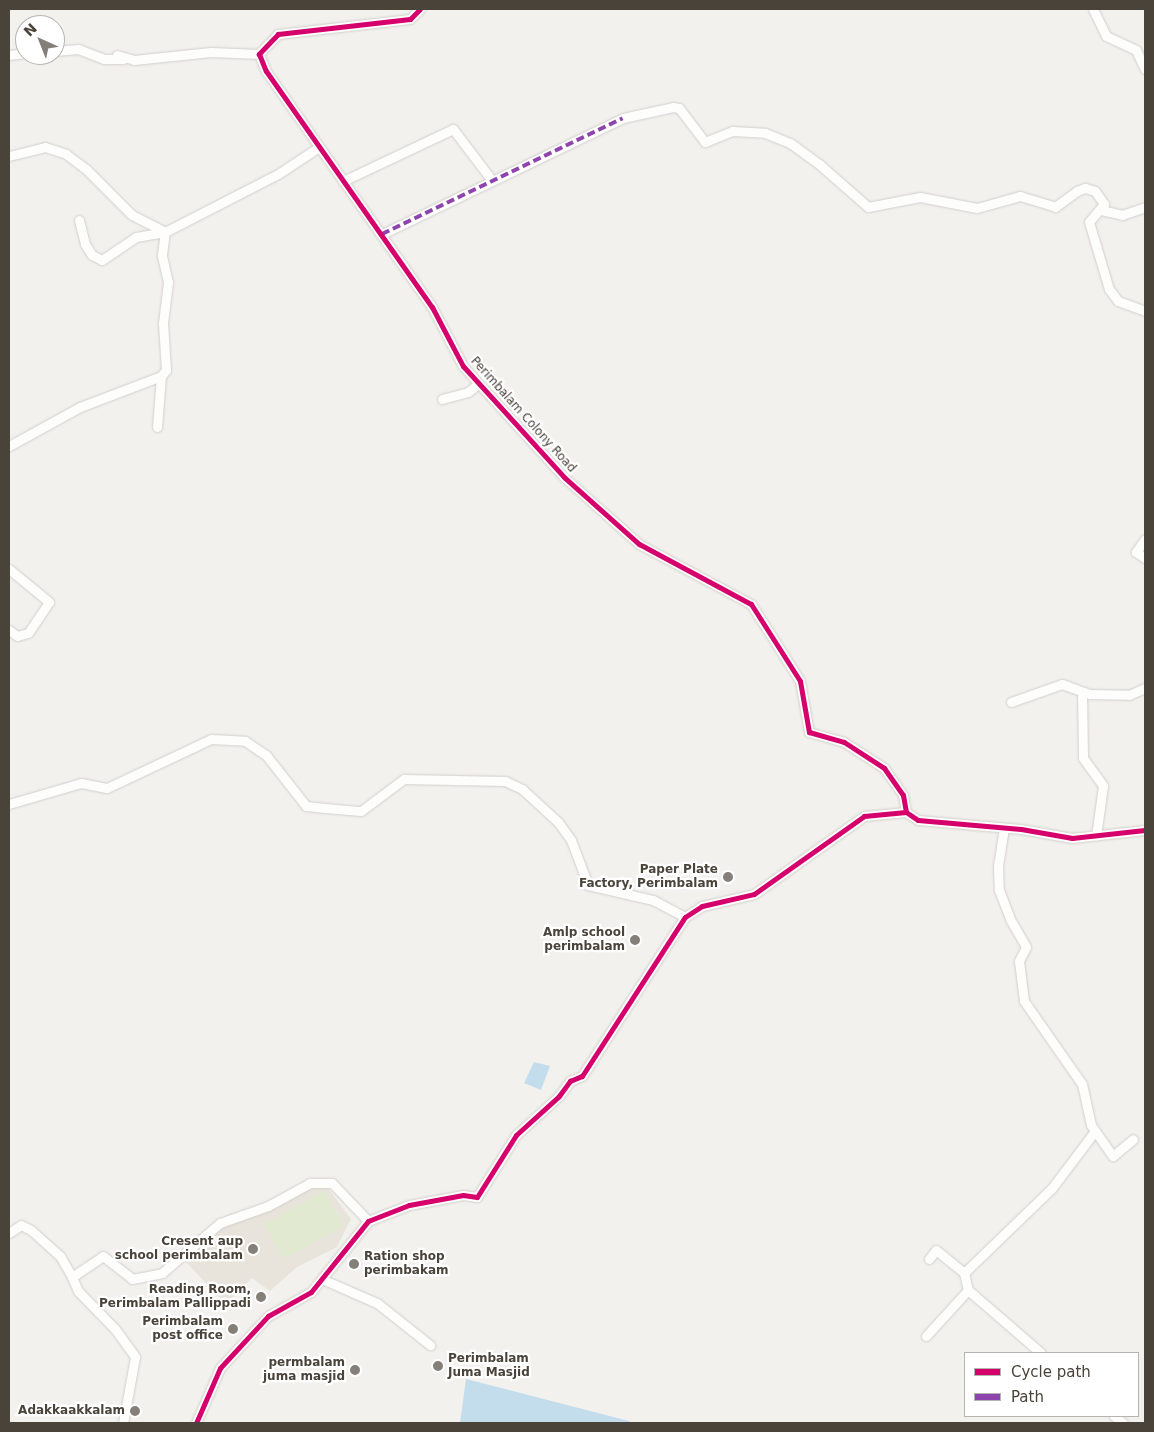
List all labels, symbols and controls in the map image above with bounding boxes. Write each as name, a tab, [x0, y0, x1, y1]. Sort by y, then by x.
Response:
north arrow	[15, 15, 65, 65]
text: N	[21, 20, 40, 40]
street label: Perimbalam Colony Road	[467, 354, 579, 476]
place label: Paper Plate Factory, Perimbalam	[579, 863, 718, 891]
marker: Paper Plate Factory, Perimbalam	[722, 871, 734, 883]
place label: Amlp school perimbalam	[543, 926, 625, 954]
marker: Amlp school perimbalam	[629, 934, 641, 946]
place label: Cresent aup school perimbalam	[115, 1235, 243, 1263]
marker: Cresent aup school perimbalam	[247, 1243, 259, 1255]
place label: Ration shop perimbakam	[364, 1250, 449, 1278]
marker: Ration shop perimbakam	[348, 1258, 360, 1270]
place label: Reading Room, Perimbalam Pallippadi	[99, 1283, 251, 1311]
marker: Reading Room, Perimbalam Pallippadi	[255, 1291, 267, 1303]
place label: Perimbalam post office	[142, 1315, 223, 1343]
marker: Perimbalam post office	[227, 1323, 239, 1335]
place label: Perimbalam Juma Masjid	[448, 1352, 530, 1380]
legend	[964, 1352, 1139, 1417]
place label: permbalam juma masjid	[263, 1356, 345, 1384]
marker: Perimbalam Juma Masjid	[432, 1360, 444, 1372]
text: Cycle path	[1011, 1363, 1091, 1381]
marker: permbalam juma masjid	[349, 1364, 361, 1376]
text: Path	[1011, 1388, 1044, 1406]
place label: Adakkaakkalam	[18, 1404, 125, 1418]
marker: Adakkaakkalam	[129, 1405, 141, 1417]

